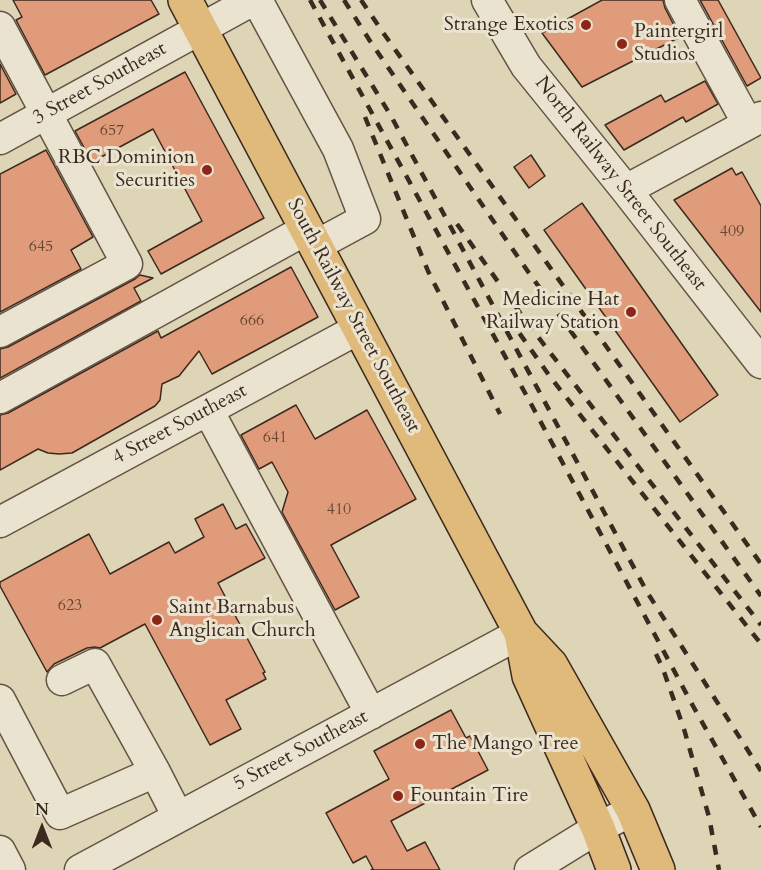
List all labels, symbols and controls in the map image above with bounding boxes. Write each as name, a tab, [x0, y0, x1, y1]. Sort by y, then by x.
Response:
place label: Strange Exotics	[444, 13, 574, 37]
marker: Strange Exotics	[579, 18, 593, 32]
place label: Paintergirl Studios	[634, 20, 723, 67]
street label: 3 Street Southeast	[29, 37, 171, 131]
marker: Paintergirl Studios	[615, 37, 629, 51]
street label: North Railway Street Southeast	[529, 72, 711, 296]
house number: 657	[100, 121, 124, 141]
place label: RBC Dominion Securities	[58, 146, 195, 193]
marker: RBC Dominion Securities	[200, 163, 214, 177]
street label: South Railway Street Southeast	[281, 195, 425, 437]
house number: 409	[720, 222, 744, 242]
house number: 645	[29, 237, 53, 257]
place label: Medicine Hat Railway Station	[486, 288, 619, 335]
marker: Medicine Hat Railway Station	[624, 305, 638, 319]
house number: 666	[240, 311, 264, 331]
street label: 4 Street Southeast	[109, 379, 251, 471]
house number: 641	[263, 428, 287, 448]
house number: 410	[327, 500, 351, 520]
house number: 623	[58, 596, 82, 616]
place label: Saint Barnabus Anglican Church	[169, 596, 316, 643]
marker: Saint Barnabus Anglican Church	[150, 613, 164, 627]
street label: 5 Street Southeast	[230, 705, 372, 797]
place label: The Mango Tree	[432, 732, 578, 756]
marker: The Mango Tree	[413, 737, 427, 751]
place label: Fountain Tire	[410, 784, 529, 808]
marker: Fountain Tire	[391, 789, 405, 803]
north arrow	[12, 798, 72, 858]
text: N	[35, 799, 49, 821]

